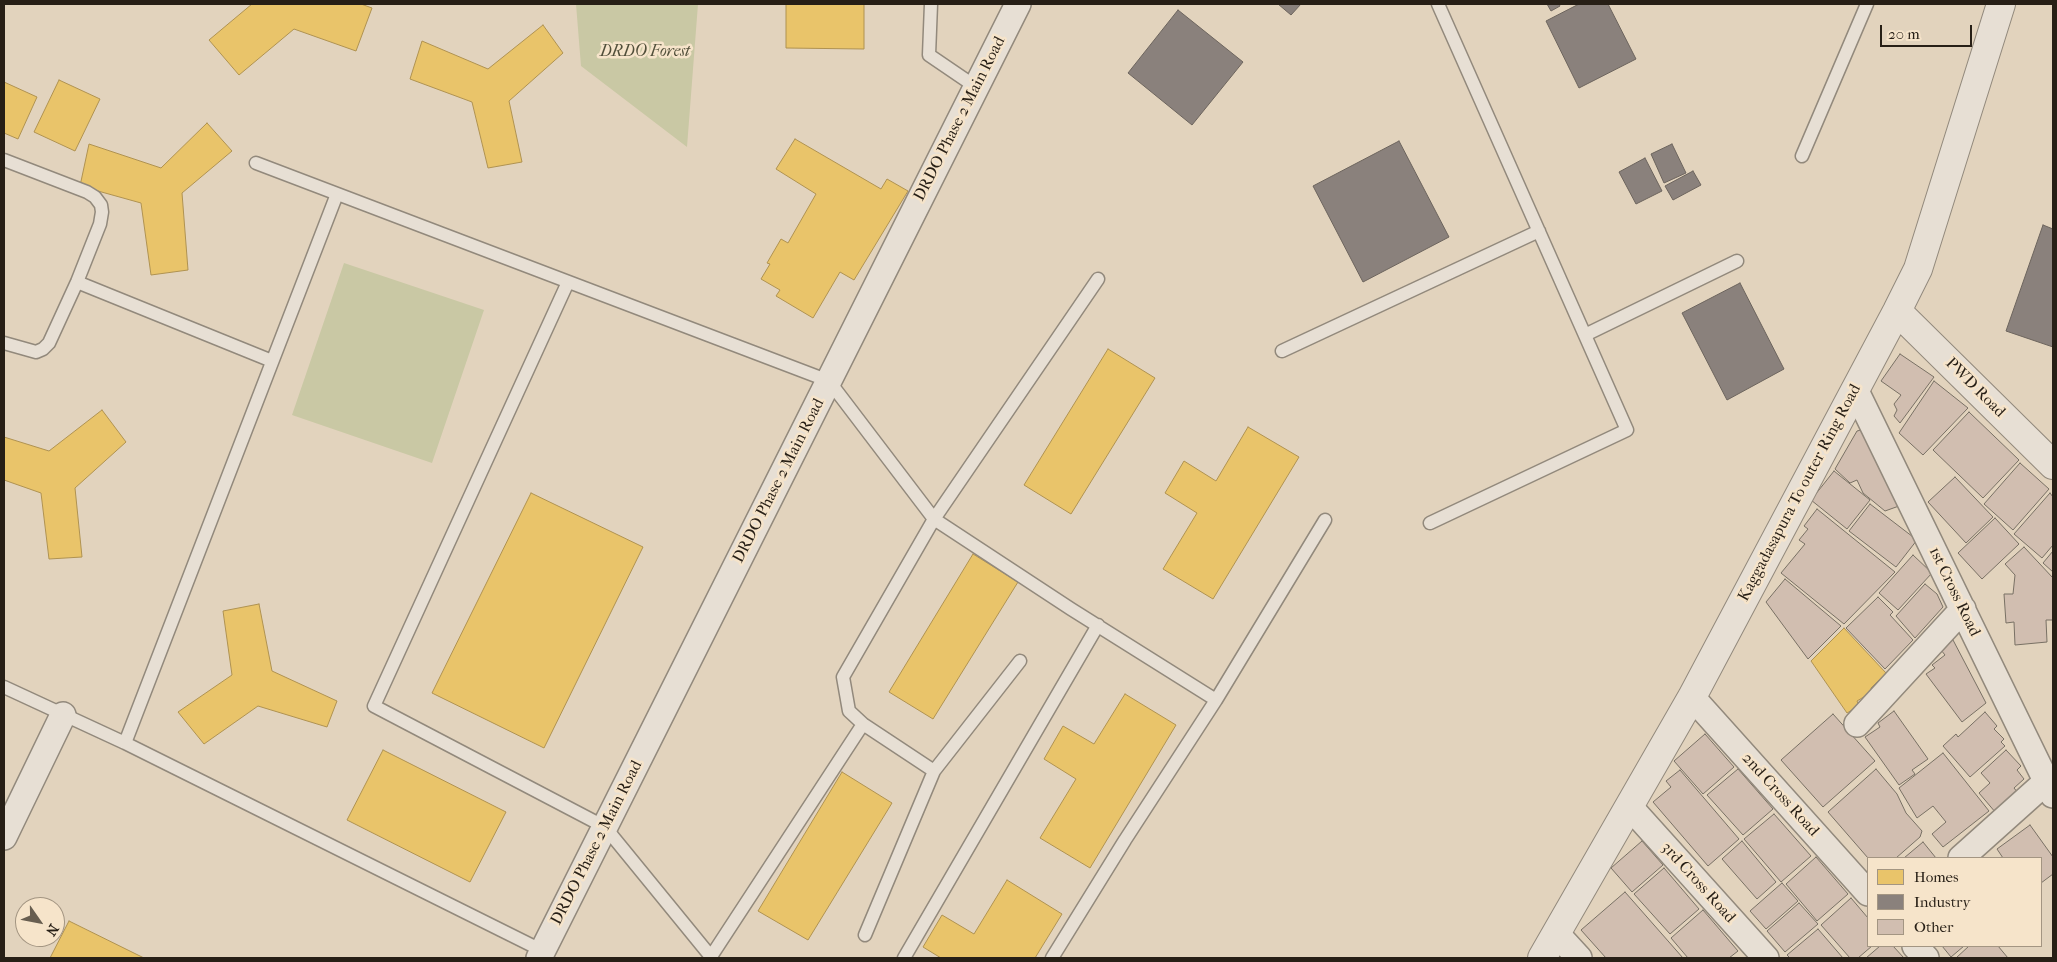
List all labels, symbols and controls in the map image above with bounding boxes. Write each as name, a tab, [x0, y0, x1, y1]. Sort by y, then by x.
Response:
scale bar	[1882, 15, 1974, 47]
text: 20 m	[1888, 25, 1920, 43]
street label: DRDO Phase 2 Main Road	[910, 34, 1010, 204]
park label: DRDO Forest	[600, 42, 690, 62]
street label: PWD Road	[1941, 354, 2009, 422]
street label: Kaggadasapura To outer Ring Road	[1734, 381, 1866, 605]
street label: DRDO Phase 2 Main Road	[729, 396, 829, 566]
street label: 1st Cross Road	[1924, 544, 1984, 640]
street label: 2nd Cross Road	[1737, 749, 1823, 841]
street label: DRDO Phase 2 Main Road	[547, 758, 647, 928]
street label: 3rd Cross Road	[1657, 839, 1739, 927]
legend	[1867, 857, 2042, 947]
text: Homes	[1914, 868, 1959, 886]
text: Industry	[1914, 893, 1970, 911]
north arrow	[15, 897, 65, 947]
text: Other	[1914, 918, 1953, 936]
text: N	[42, 921, 62, 939]

